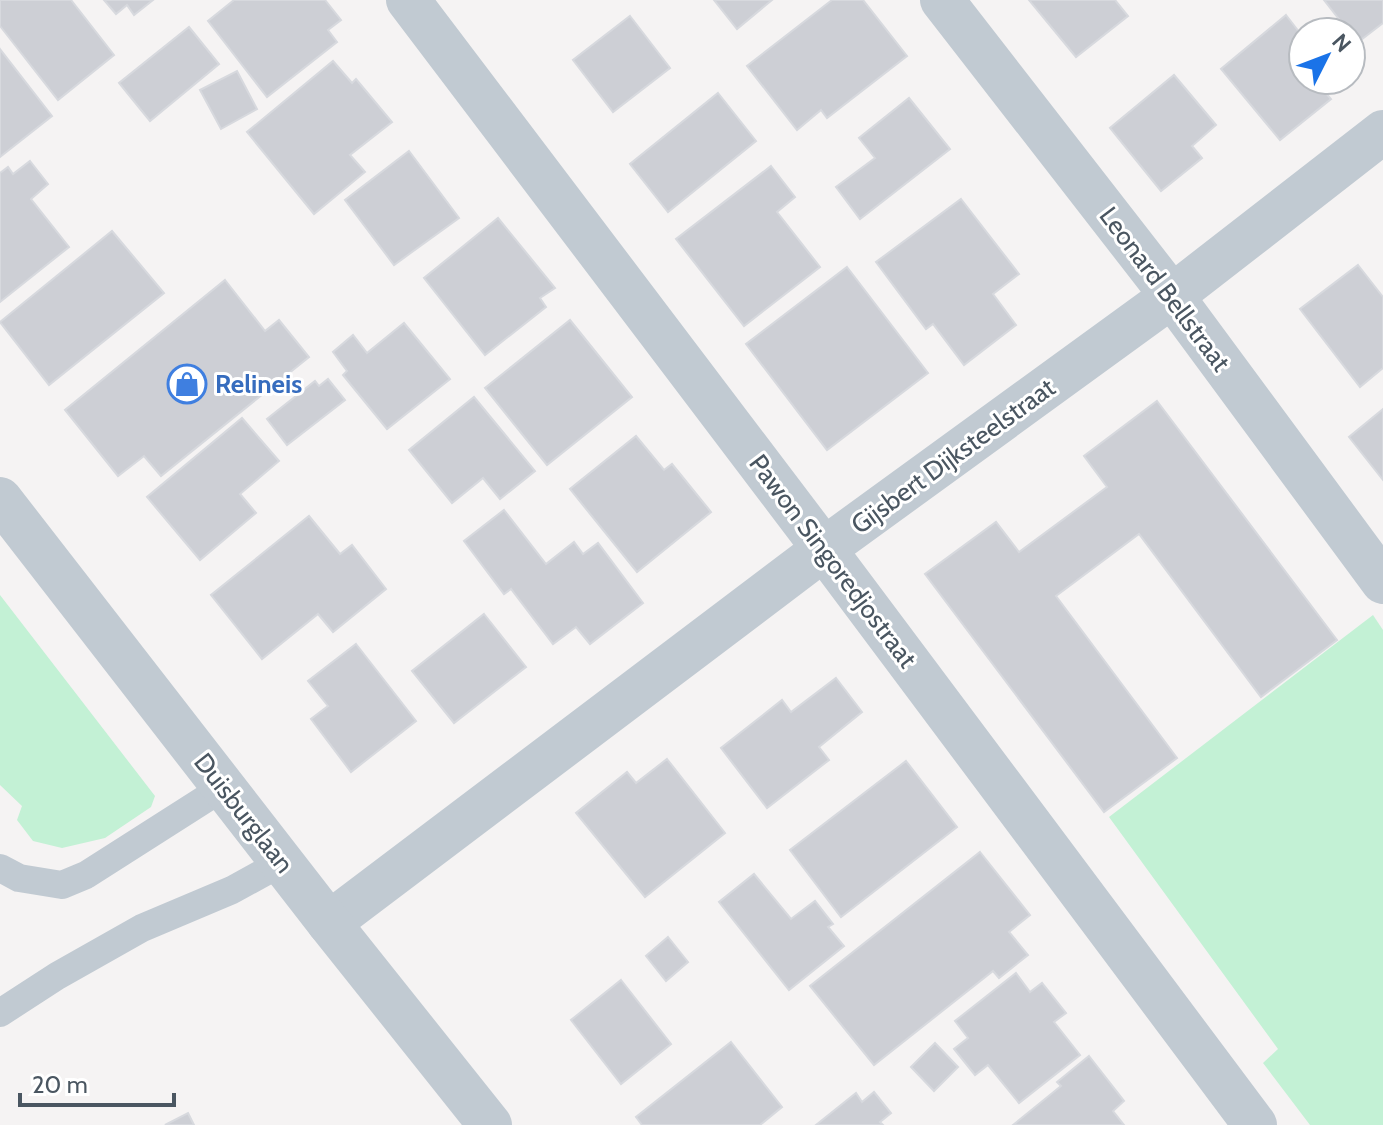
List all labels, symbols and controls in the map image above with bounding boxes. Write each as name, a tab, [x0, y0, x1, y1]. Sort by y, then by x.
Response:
north arrow	[1287, 16, 1367, 96]
text: N	[1326, 28, 1357, 58]
street label: Leonard Bellstraat	[1093, 200, 1237, 378]
shop icon: Relineis	[166, 363, 208, 405]
place label: Relineis	[215, 368, 302, 400]
street label: Gijsbert Dijksteelstraat	[845, 371, 1061, 541]
street label: Pawon Singoredjostraat	[742, 448, 924, 674]
street label: Duisburglaan	[187, 747, 301, 879]
scale bar	[20, 1057, 174, 1107]
text: 20 m	[32, 1070, 88, 1099]

